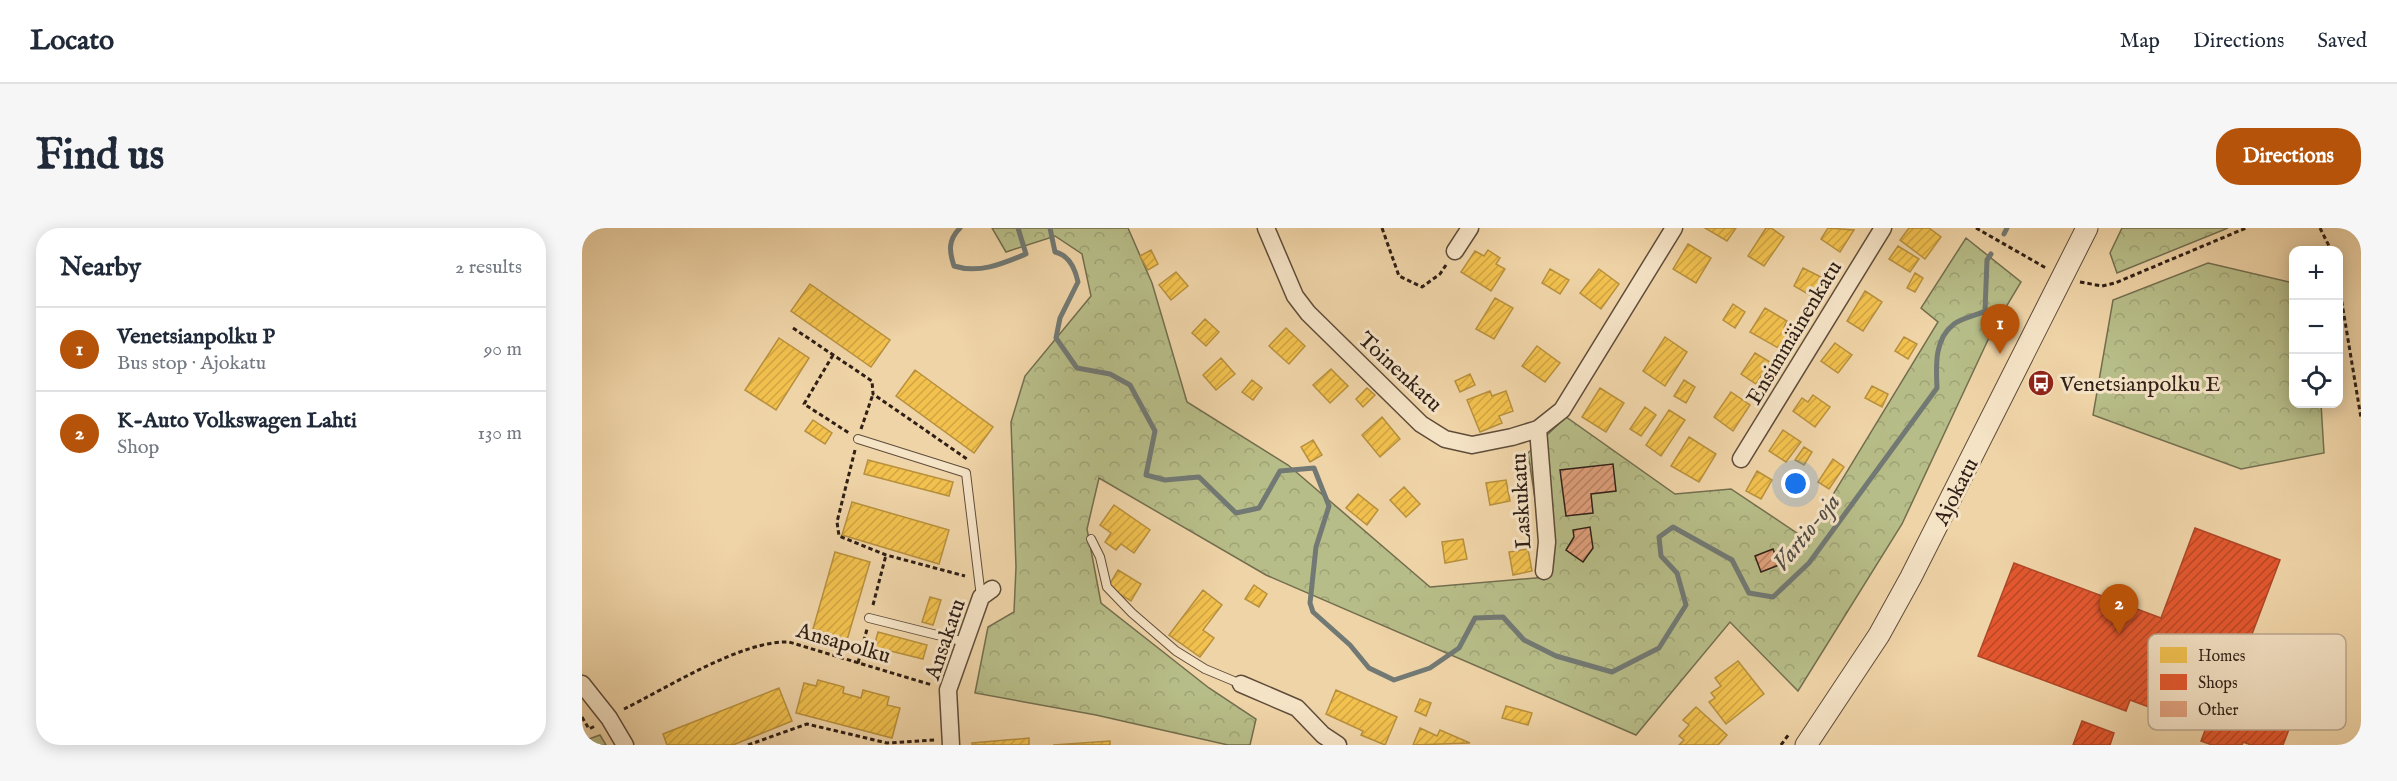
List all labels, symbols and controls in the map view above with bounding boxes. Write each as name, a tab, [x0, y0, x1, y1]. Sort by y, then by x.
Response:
text: Locato	[30, 24, 114, 59]
text: Map	[2120, 28, 2160, 55]
text: Directions	[2193, 28, 2284, 55]
text: Saved	[2317, 28, 2367, 55]
button: Directions	[2216, 128, 2361, 185]
text: Find us	[36, 130, 164, 183]
map controls	[2289, 246, 2343, 408]
button: +	[2289, 246, 2343, 300]
text: Nearby	[60, 251, 141, 284]
text: 2 results	[455, 255, 522, 280]
street label: Ensimmäinenkatu	[1741, 256, 1849, 410]
button: −	[2289, 300, 2343, 354]
pin: 1	[1980, 304, 2020, 354]
text: Venetsianpolku P	[117, 323, 275, 351]
street label: Toinenkatu	[1352, 326, 1448, 419]
text: 1	[76, 337, 83, 362]
text: 90 m	[484, 337, 522, 362]
text: Bus stop · Ajokatu	[117, 351, 266, 376]
button: locate	[2289, 354, 2343, 408]
bus stop icon: Venetsianpolku E	[2026, 368, 2056, 398]
place label: Venetsianpolku E	[2059, 371, 2221, 399]
text: K-Auto Volkswagen Lahti	[117, 407, 357, 435]
text: 2	[75, 421, 84, 446]
text: 130 m	[477, 421, 522, 446]
text: Shop	[117, 435, 159, 460]
street label: Laskukatu	[1505, 452, 1538, 550]
street label: Ajokatu	[1927, 453, 1986, 531]
your location	[1781, 469, 1810, 498]
water label: Vartio-oja	[1766, 488, 1848, 578]
pin: 2	[2100, 584, 2138, 634]
street label: Ansakatu	[919, 595, 973, 685]
street label: Ansapolku	[792, 617, 894, 671]
legend	[2148, 634, 2346, 730]
text: Homes	[2198, 647, 2246, 667]
text: Shops	[2198, 674, 2238, 694]
text: Other	[2198, 701, 2239, 721]

